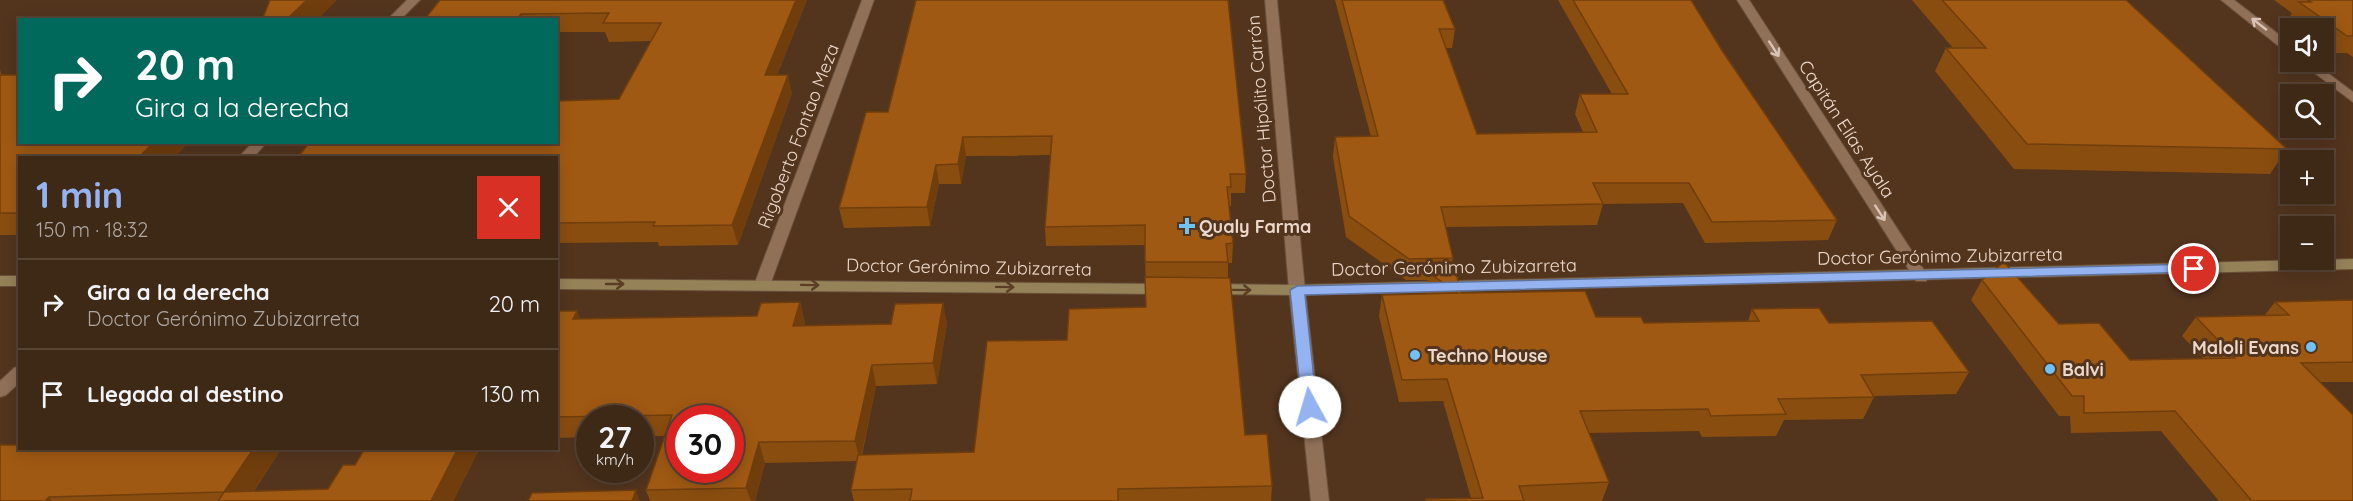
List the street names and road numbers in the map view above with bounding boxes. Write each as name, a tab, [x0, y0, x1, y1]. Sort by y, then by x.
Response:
street label: Doctor Hipólito Carrón	[1241, 14, 1281, 204]
street label: Rigoberto Fontao Meza	[752, 40, 844, 232]
street label: Capitán Elías Ayala	[1794, 56, 1900, 202]
street label: Doctor Gerónimo Zubizarreta	[1817, 242, 2063, 270]
street label: Doctor Gerónimo Zubizarreta	[846, 253, 1092, 281]
street label: Doctor Gerónimo Zubizarreta	[1331, 253, 1577, 281]

